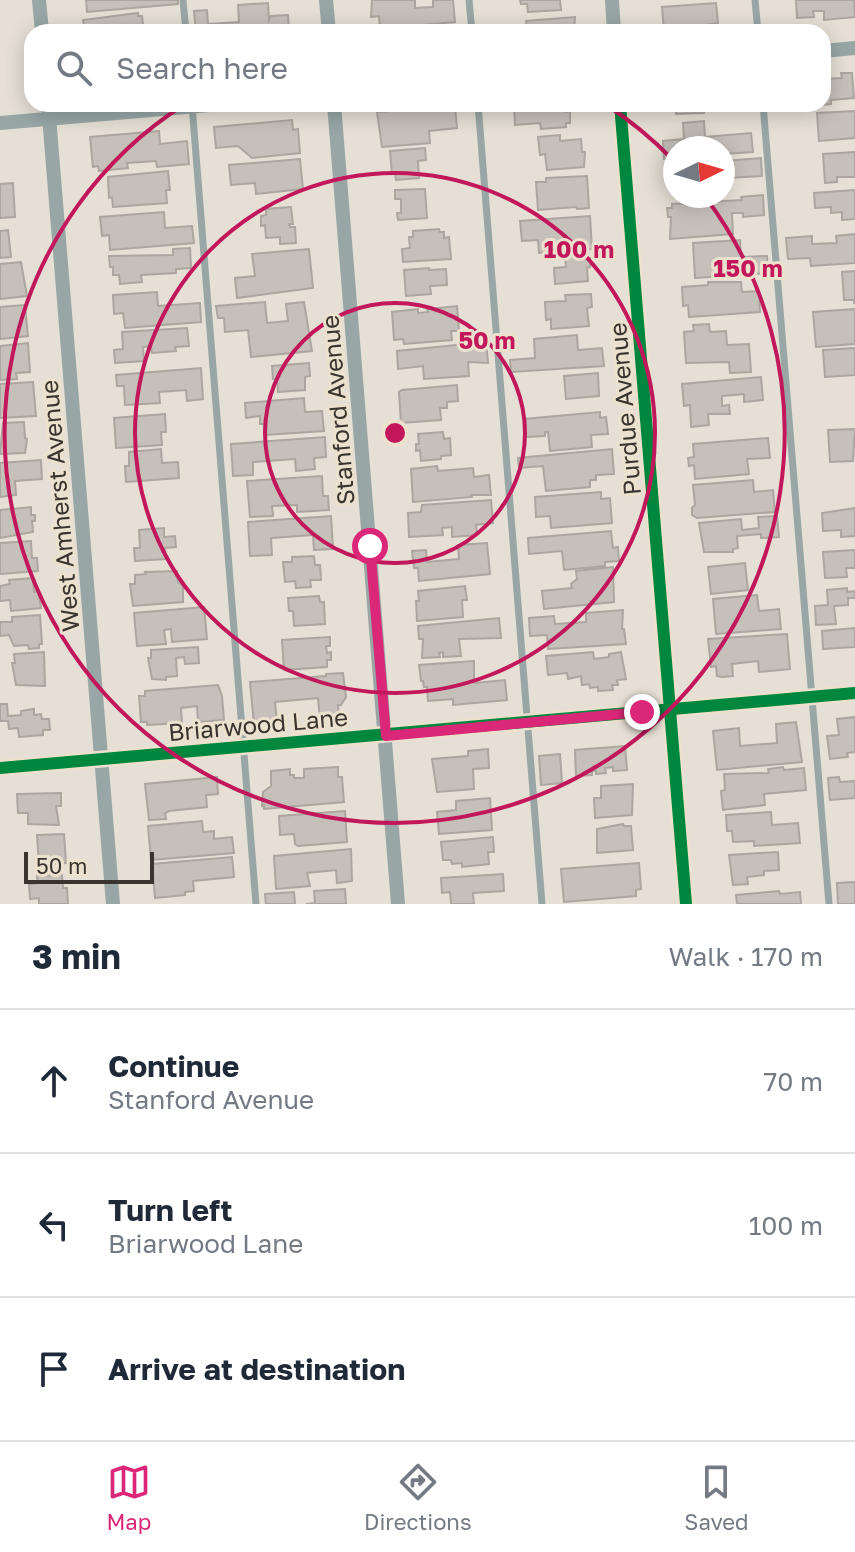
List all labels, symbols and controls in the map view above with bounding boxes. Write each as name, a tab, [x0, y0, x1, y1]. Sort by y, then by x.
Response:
search box	[24, 24, 831, 112]
icon: search	[52, 46, 96, 90]
text: Search here	[116, 50, 288, 86]
north arrow	[663, 136, 735, 208]
text: 100 m	[544, 234, 614, 263]
text: 150 m	[713, 253, 783, 282]
street label: Stanford Avenue	[314, 314, 360, 506]
street label: Purdue Avenue	[602, 321, 646, 497]
text: 50 m	[458, 325, 516, 354]
street label: West Amherst Avenue	[34, 379, 84, 633]
centre of rings	[381, 419, 409, 447]
route start	[352, 528, 388, 564]
route end	[624, 694, 660, 730]
street label: Briarwood Lane	[167, 702, 349, 746]
scale bar	[24, 848, 154, 884]
text: 50 m	[36, 852, 87, 879]
text: 3 min	[32, 936, 121, 976]
text: Walk · 170 m	[669, 941, 823, 972]
text: Continue	[108, 1048, 239, 1084]
icon: ahead	[32, 1059, 76, 1103]
text: 70 m	[764, 1066, 823, 1097]
text: Stanford Avenue	[108, 1084, 314, 1115]
text: Turn left	[108, 1192, 233, 1228]
icon: left	[32, 1203, 76, 1247]
text: 100 m	[749, 1210, 823, 1241]
text: Briarwood Lane	[108, 1228, 303, 1259]
icon: arrive	[32, 1347, 76, 1391]
text: Arrive at destination	[108, 1351, 405, 1387]
tab: Map	[106, 1460, 151, 1535]
tab: Directions	[364, 1460, 472, 1535]
tab: Saved	[684, 1460, 749, 1535]

